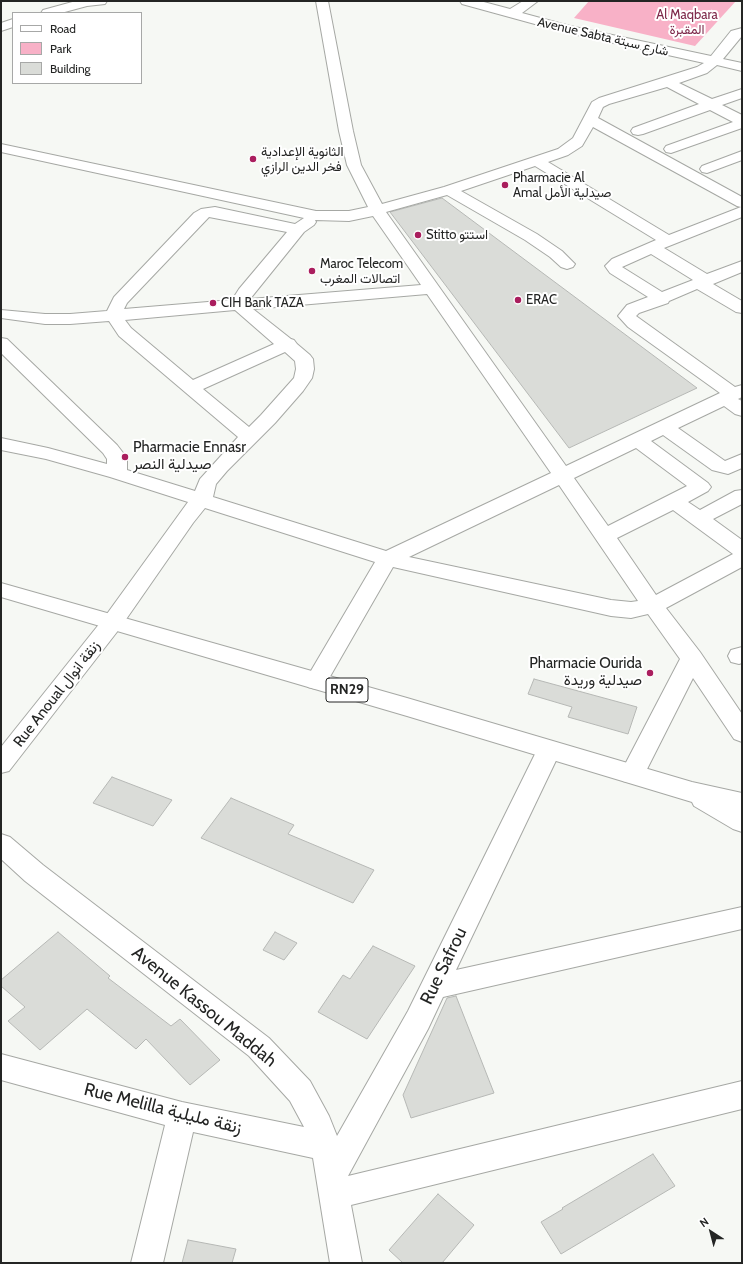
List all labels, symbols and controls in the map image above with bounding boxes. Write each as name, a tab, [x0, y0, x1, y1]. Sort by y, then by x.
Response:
park label: Al Maqbara المقبرة	[656, 7, 718, 38]
legend	[12, 12, 142, 84]
street label: Avenue Sabta شارع سبتة	[536, 14, 670, 60]
text: Road	[50, 21, 76, 36]
text: Park	[50, 41, 72, 56]
text: Building	[50, 61, 91, 76]
place label: الثانوية الإعدادية فخر الدين الرازي	[261, 144, 343, 175]
marker: الثانوية الإعدادية فخر الدين الرازي	[248, 154, 258, 164]
place label: Pharmacie Al Amal صيدلية الأمل	[513, 170, 611, 201]
marker: Pharmacie Al Amal صيدلية الأمل	[500, 180, 510, 190]
place label: Stitto استتو	[426, 227, 488, 243]
marker: Stitto استتو	[413, 230, 423, 240]
place label: Maroc Telecom اتصالات المغرب	[320, 256, 403, 287]
marker: Maroc Telecom اتصالات المغرب	[307, 266, 317, 276]
place label: ERAC	[526, 292, 557, 308]
place label: CIH Bank TAZA	[221, 295, 304, 311]
marker: ERAC	[513, 295, 523, 305]
marker: CIH Bank TAZA	[208, 298, 218, 308]
place label: Pharmacie Ennasr صيدلية النصر	[133, 439, 246, 474]
marker: Pharmacie Ennasr صيدلية النصر	[120, 452, 130, 462]
street label: Rue Anoual زنقة انوال	[10, 637, 104, 751]
place label: Pharmacie Ourida صيدلية وريدة	[529, 655, 642, 690]
marker: Pharmacie Ourida صيدلية وريدة	[645, 668, 655, 678]
road number: RN29	[326, 678, 368, 702]
street label: Rue Safrou	[416, 924, 472, 1008]
street label: Avenue Kassou Maddah	[127, 942, 281, 1072]
street label: Rue Melilla زنقة مليلية	[82, 1079, 244, 1139]
north arrow	[691, 1212, 731, 1252]
text: N	[697, 1214, 711, 1230]

